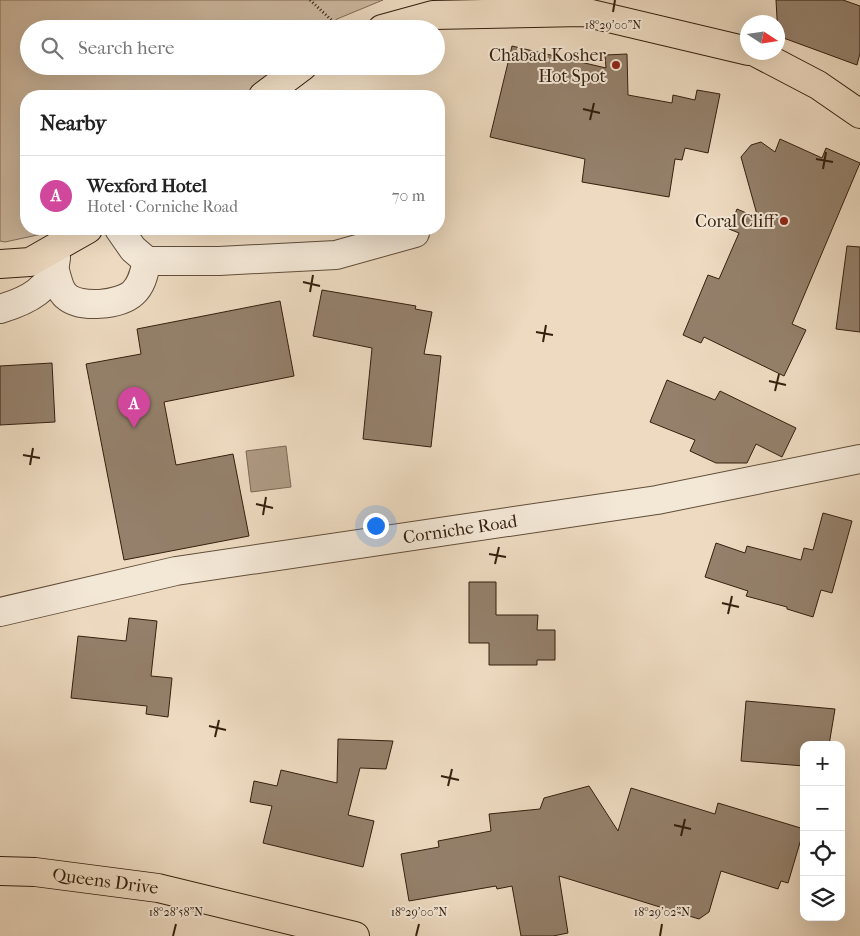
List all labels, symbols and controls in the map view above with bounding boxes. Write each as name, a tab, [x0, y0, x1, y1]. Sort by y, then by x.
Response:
north arrow	[740, 15, 785, 60]
text: 18°29'00"N	[585, 18, 641, 32]
search box	[20, 20, 445, 75]
icon: search	[38, 34, 66, 62]
text: Search here	[78, 37, 174, 59]
place label: Chabad Kosher Hot Spot	[489, 45, 607, 87]
marker: Chabad Kosher Hot Spot	[610, 59, 622, 71]
text: Nearby	[40, 111, 106, 135]
text: Wexford Hotel	[87, 175, 207, 197]
text: A	[51, 186, 61, 205]
text: 70 m	[392, 186, 425, 205]
text: Hotel · Corniche Road	[87, 197, 238, 216]
place label: Coral Cliff	[695, 211, 778, 232]
marker: Coral Cliff	[778, 215, 790, 227]
pin: A	[118, 387, 150, 428]
street label: Corniche Road	[402, 511, 519, 548]
your location	[363, 513, 389, 539]
map controls	[800, 741, 845, 921]
button: +	[800, 741, 845, 786]
button: −	[800, 786, 845, 831]
button: locate	[800, 831, 845, 876]
street label: Queens Drive	[51, 864, 160, 899]
button: layers	[800, 876, 845, 921]
text: 18°28'58"N	[149, 905, 203, 919]
text: 18°29'00"N	[391, 905, 447, 919]
text: 18°29'02"N	[634, 905, 690, 919]

